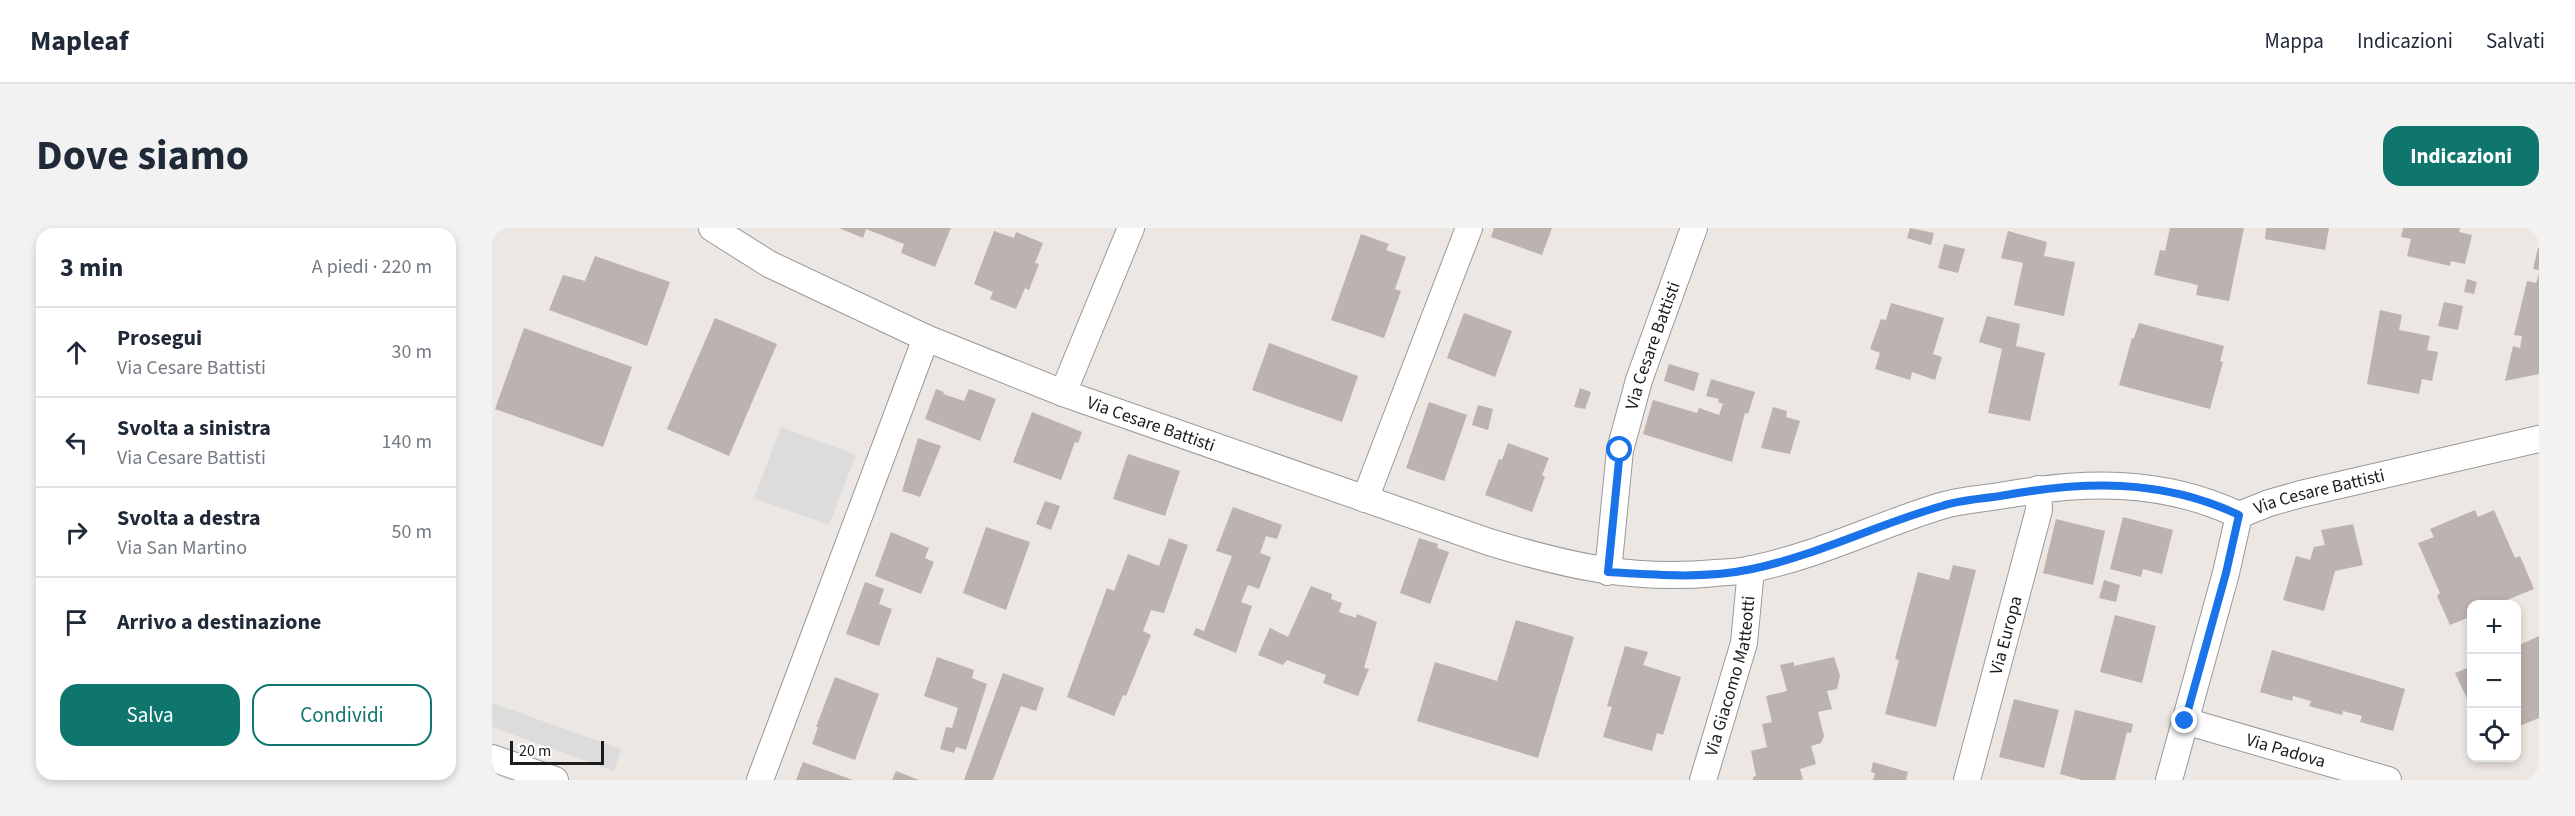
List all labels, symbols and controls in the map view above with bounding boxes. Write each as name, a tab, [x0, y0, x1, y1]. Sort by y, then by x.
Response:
text: Mapleaf	[30, 21, 129, 61]
text: Mappa	[2265, 26, 2324, 56]
text: Indicazioni	[2357, 26, 2453, 56]
text: Salvati	[2486, 26, 2545, 56]
text: Dove siamo	[36, 126, 249, 186]
button: Indicazioni	[2383, 126, 2539, 186]
text: 3 min	[60, 249, 123, 286]
text: A piedi · 220 m	[312, 253, 432, 281]
street label: Via Cesare Battisti	[1619, 278, 1686, 412]
text: Prosegui	[117, 322, 202, 354]
icon: ahead	[60, 336, 93, 369]
text: 30 m	[392, 338, 432, 366]
text: Via Cesare Battisti	[117, 354, 266, 382]
street label: Via Cesare Battisti	[1084, 390, 1219, 458]
text: Svolta a sinistra	[117, 412, 271, 444]
icon: left	[60, 426, 93, 459]
text: 140 m	[382, 428, 432, 456]
route start	[1606, 436, 1632, 462]
text: Via Cesare Battisti	[117, 444, 266, 472]
street label: Via Cesare Battisti	[2250, 463, 2387, 520]
text: Svolta a destra	[117, 502, 261, 534]
icon: right	[60, 516, 93, 549]
text: 50 m	[392, 518, 432, 546]
text: Via San Martino	[117, 534, 247, 562]
street label: Via Europa	[1983, 593, 2028, 677]
street label: Via Giacomo Matteotti	[1698, 594, 1761, 759]
map controls	[2467, 600, 2521, 762]
button: +	[2467, 600, 2521, 654]
icon: arrive	[60, 606, 93, 639]
text: Arrivo a destinazione	[117, 606, 322, 638]
button: −	[2467, 654, 2521, 708]
button: Salva	[60, 684, 240, 746]
button: Condividi	[252, 684, 432, 746]
route end	[2171, 707, 2197, 733]
button: locate	[2467, 708, 2521, 762]
street label: Via Padova	[2243, 727, 2329, 774]
scale bar	[510, 738, 604, 766]
text: 20 m	[519, 740, 551, 762]

